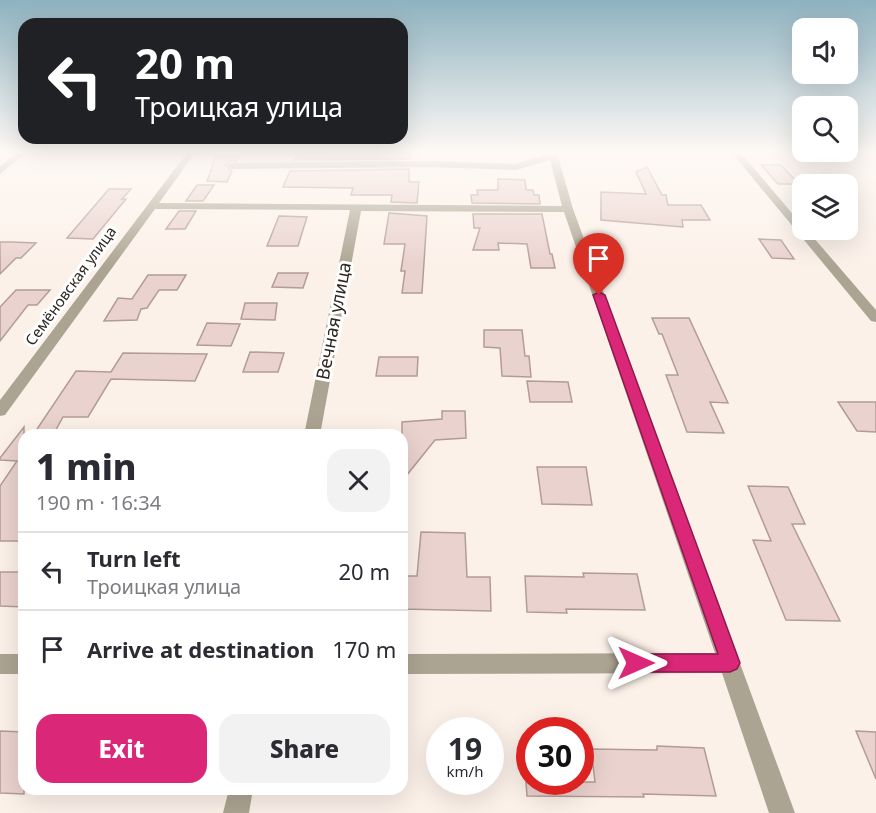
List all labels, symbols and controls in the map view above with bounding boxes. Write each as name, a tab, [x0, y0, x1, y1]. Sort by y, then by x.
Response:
map controls	[792, 18, 858, 240]
button: sound	[792, 18, 858, 84]
text: 20 m	[135, 34, 235, 91]
icon: left	[36, 42, 114, 120]
text: Троицкая улица	[135, 88, 343, 125]
button: search	[792, 96, 858, 162]
button: layers	[792, 174, 858, 240]
street label: Семёновская улица	[20, 222, 120, 349]
pin	[573, 233, 624, 295]
icon: arrive	[582, 242, 615, 275]
street label: Вечная улица	[310, 260, 356, 382]
text: 1 min	[36, 442, 137, 491]
button: close	[327, 449, 390, 512]
text: 190 m · 16:34	[36, 489, 161, 516]
text: Turn left	[87, 543, 181, 573]
icon: left	[36, 555, 69, 588]
text: 20 m	[339, 556, 390, 586]
text: Троицкая улица	[87, 573, 241, 600]
position arrow	[604, 631, 668, 695]
icon: arrive	[36, 633, 69, 666]
text: Arrive at destination	[87, 634, 314, 664]
text: 170 m	[332, 634, 396, 664]
button: Exit	[36, 714, 207, 783]
button: Share	[219, 714, 390, 783]
speed limit sign: 30	[516, 717, 594, 795]
text: 19	[448, 728, 482, 769]
text: km/h	[447, 761, 483, 781]

